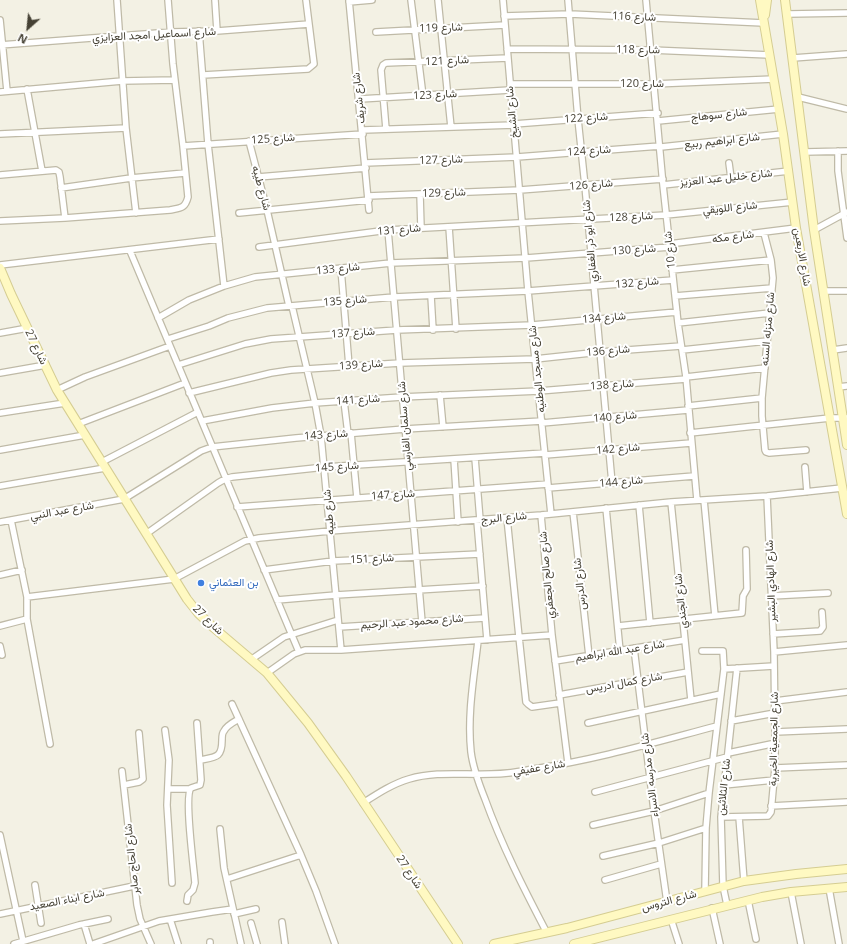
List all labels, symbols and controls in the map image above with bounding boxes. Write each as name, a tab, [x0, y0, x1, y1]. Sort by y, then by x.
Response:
north arrow	[8, 8, 48, 48]
street label: شارع 116	[612, 10, 656, 24]
street label: شارع 119	[419, 21, 463, 35]
street label: شارع اسماعيل امجد العزايزي	[92, 25, 216, 45]
text: N	[15, 30, 30, 48]
street label: شارع 118	[616, 43, 660, 57]
street label: شارع 121	[425, 53, 469, 69]
street label: شارع شريف	[350, 72, 368, 124]
street label: شارع 120	[620, 77, 664, 91]
street label: شارع الشيخ	[503, 85, 521, 139]
street label: شارع 123	[413, 87, 457, 103]
street label: شارع سوهاج	[690, 105, 748, 125]
street label: شارع 122	[564, 110, 608, 126]
street label: شارع ابراهيم ربيع	[683, 130, 761, 152]
street label: شارع 125	[251, 131, 295, 147]
street label: شارع 124	[567, 143, 611, 159]
street label: شارع 127	[419, 153, 463, 167]
street label: شارع طيبه	[249, 164, 273, 212]
street label: شارع خليل عبد العزيز	[679, 167, 773, 189]
street label: شارع 126	[569, 177, 613, 193]
street label: شارع 129	[422, 186, 466, 200]
street label: شارع ابو ذر الغفاري	[580, 199, 600, 283]
street label: شارع اللويقي	[702, 199, 758, 217]
street label: شارع 128	[609, 209, 653, 225]
street label: شارع 131	[377, 222, 421, 238]
street label: شارع الاربعين	[790, 227, 814, 287]
street label: شارع مكه	[711, 228, 755, 246]
street label: شارع 10	[661, 231, 679, 269]
street label: شارع 130	[612, 242, 656, 258]
street label: شارع 133	[316, 260, 360, 278]
street label: شارع 132	[615, 275, 659, 291]
street label: شارع منزله السنه	[758, 291, 778, 367]
street label: شارع 135	[323, 293, 367, 309]
street label: شارع 134	[582, 310, 626, 326]
street label: شارع 137	[331, 325, 375, 341]
street label: شارع مسجد الوطنيه	[526, 325, 548, 413]
street label: شارع 27	[22, 327, 50, 367]
street label: شارع 136	[586, 343, 630, 359]
street label: شارع 139	[339, 357, 383, 373]
street label: شارع 138	[590, 377, 634, 393]
street label: شارع سلمان الفارسي	[395, 381, 415, 471]
street label: شارع 141	[336, 392, 380, 408]
street label: شارع 140	[593, 409, 637, 425]
street label: شارع 143	[304, 427, 348, 443]
street label: شارع 142	[596, 441, 640, 457]
street label: شارع 145	[315, 459, 359, 475]
street label: شارع 144	[599, 474, 643, 490]
street label: شارع 147	[371, 487, 415, 503]
street label: شارع طيبه	[320, 489, 338, 535]
street label: شارع عبد النبي	[29, 499, 95, 523]
street label: شارع البرج	[480, 509, 528, 527]
street label: شارع صالح الجعفري	[537, 531, 557, 619]
street label: شارع الهادي البشير	[763, 540, 779, 622]
street label: شارع 151	[350, 551, 394, 567]
street label: شارع الدرس	[571, 557, 589, 611]
street label: شارع الجندي	[672, 573, 690, 629]
place label: بن العثماني	[209, 576, 258, 590]
marker: بن العثماني	[196, 578, 206, 588]
street label: شارع 27	[190, 602, 226, 638]
street label: شارع محمود عبد الرحيم	[360, 612, 464, 632]
street label: شارع عبد الله ابراهيم	[574, 637, 666, 665]
street label: شارع كمال ادريس	[585, 670, 663, 696]
street label: شارع الجمعية الخيرية	[767, 692, 781, 786]
street label: شارع مدرسه الاسراء	[638, 732, 662, 818]
street label: شارع عفيفي	[512, 757, 566, 779]
street label: شارع الثلاثين	[714, 758, 734, 816]
street label: شارع الحاج صابر	[122, 823, 142, 895]
street label: شارع 27	[393, 853, 425, 891]
street label: شارع ابناء الصعيد	[28, 886, 106, 914]
street label: شارع التروس	[640, 887, 698, 915]

